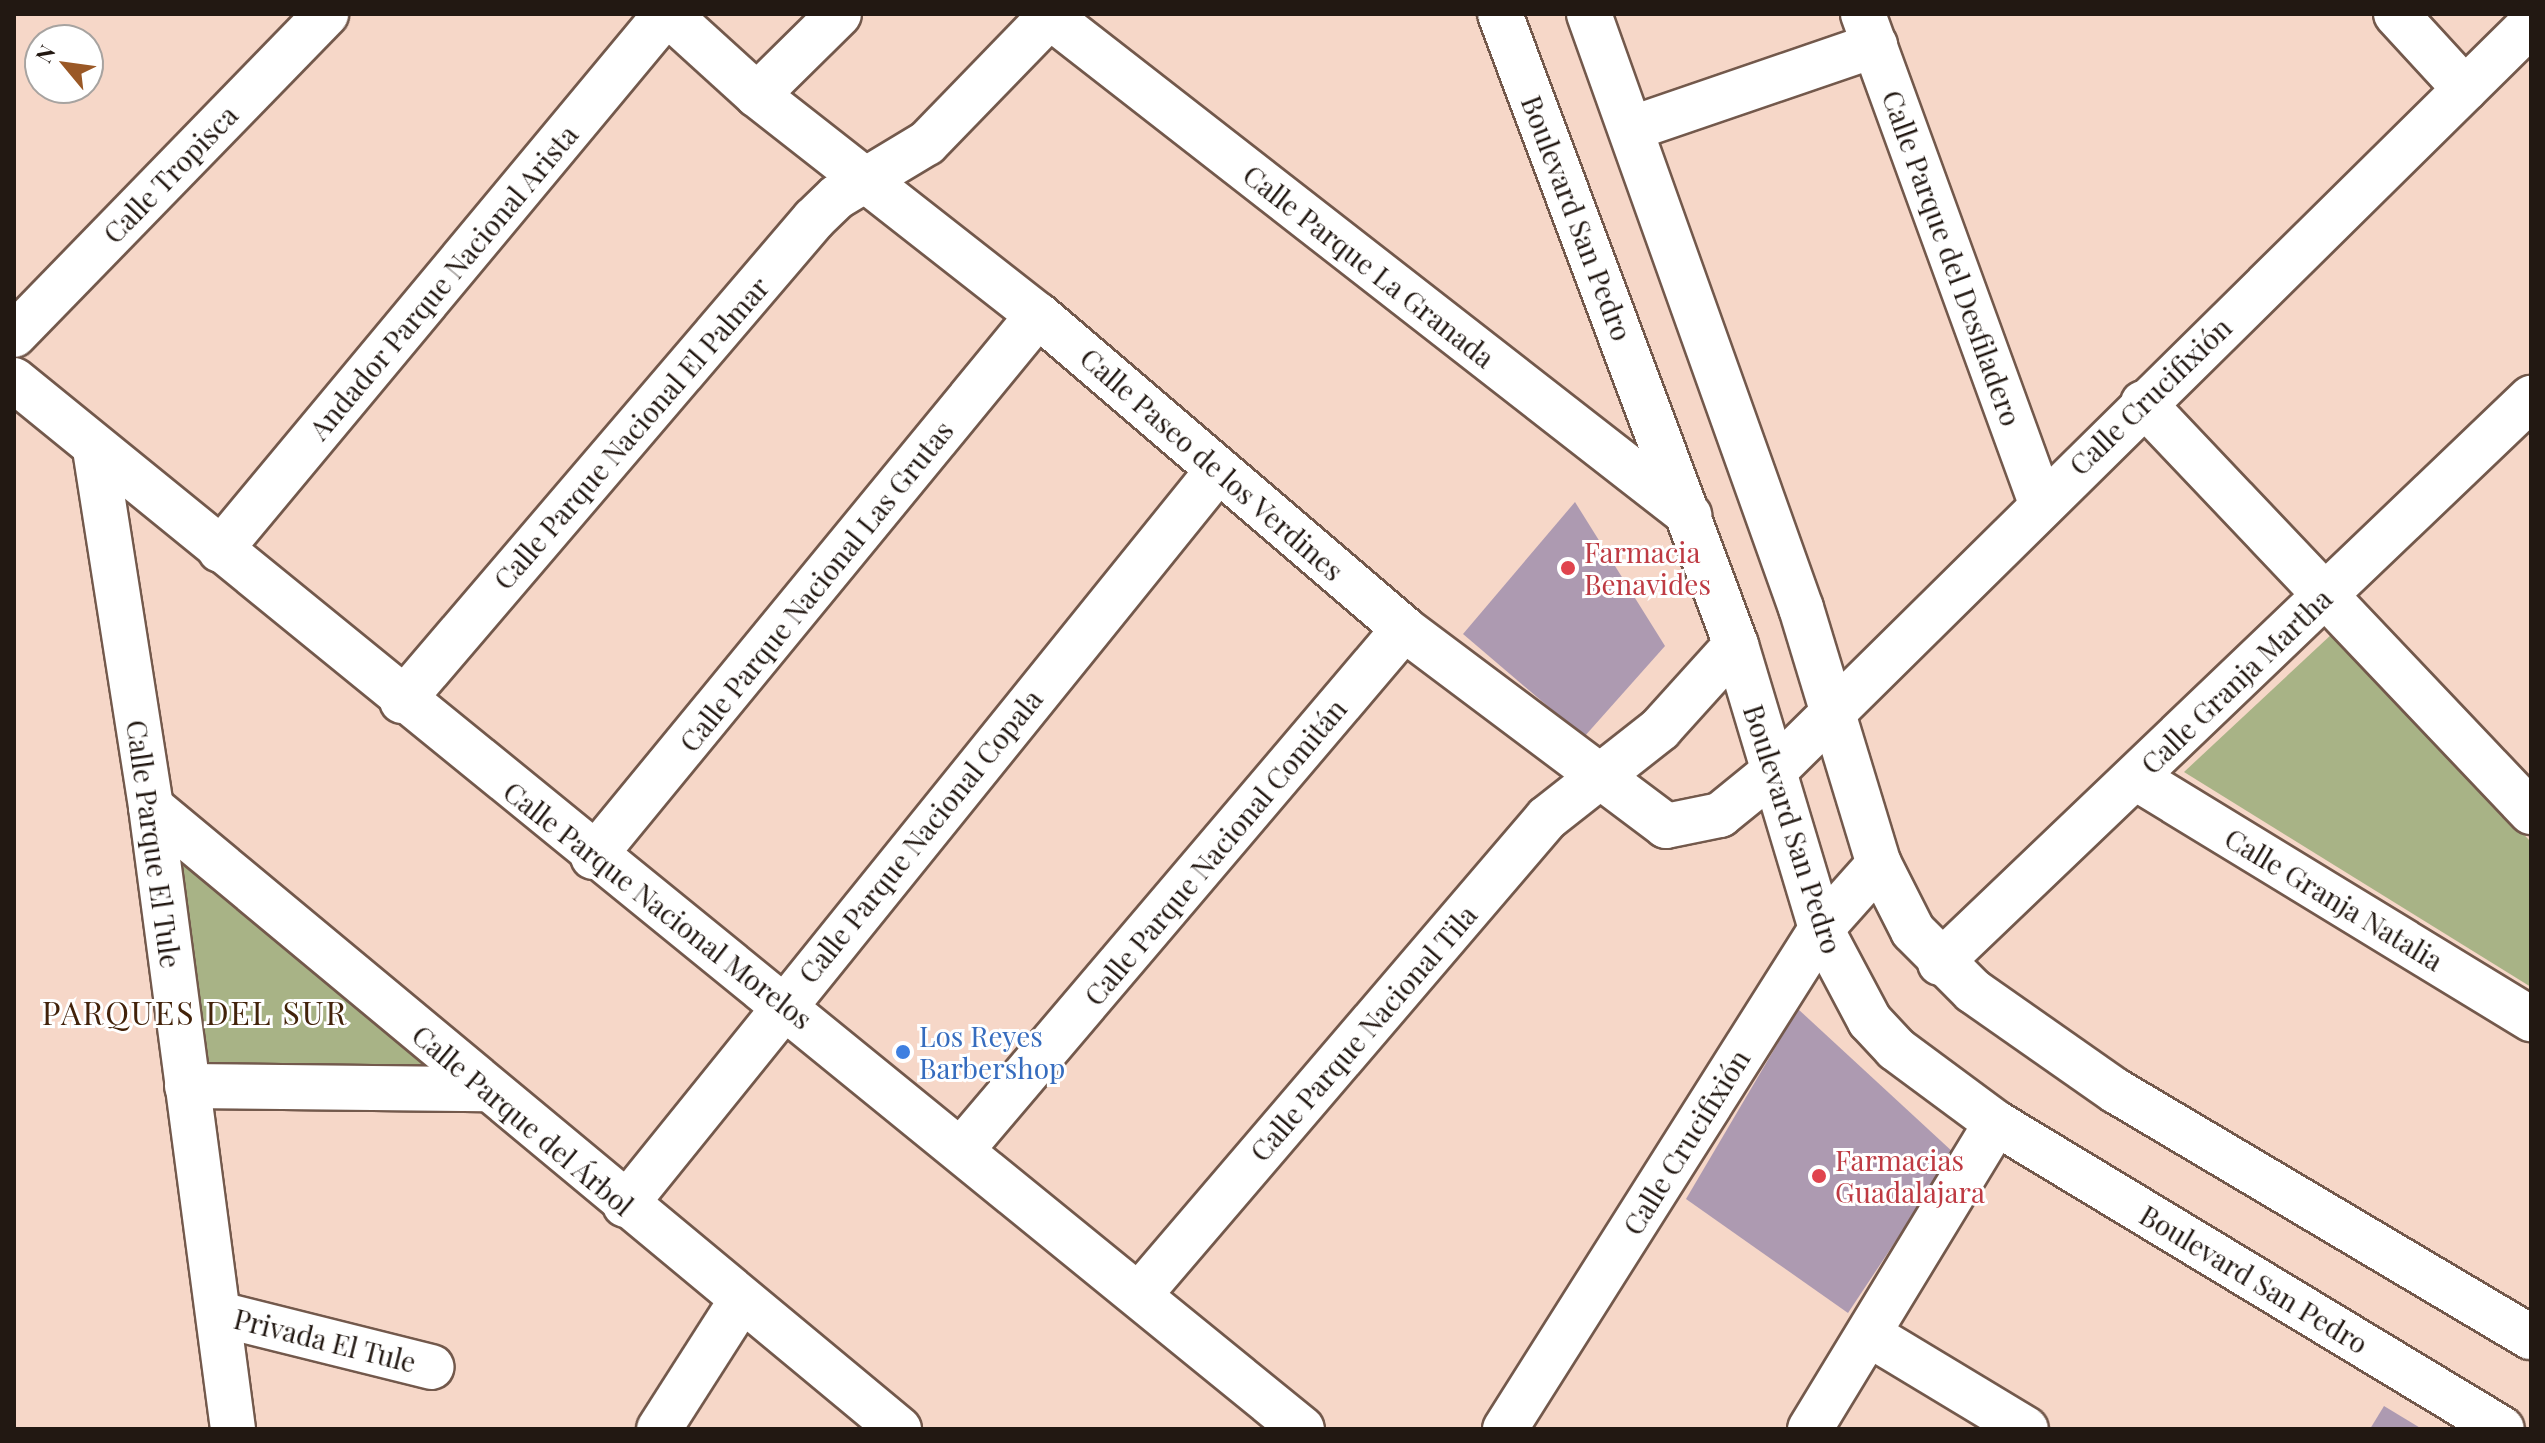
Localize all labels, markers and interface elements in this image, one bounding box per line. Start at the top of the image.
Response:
north arrow [24,24,104,104]
text: N [28,39,62,68]
street label: Calle Parque del Desfiladero [1876,86,2028,430]
street label: Boulevard San Pedro [1515,91,1639,345]
street label: Calle Tropisca [96,98,244,250]
street label: Andador Parque Nacional Arista [301,117,585,447]
street label: Calle Parque La Granada [1237,157,1501,375]
street label: Calle Parque Nacional El Palmar [486,270,776,596]
street label: Calle Crucifixión [2062,310,2238,482]
street label: Calle Paseo de los Verdines [1073,340,1351,588]
street label: Calle Parque Nacional Las Grutas [672,414,960,758]
place label: Farmacia Benavides [1584,535,1711,601]
marker: Farmacia Benavides [1559,559,1577,577]
street label: Calle Granja Martha [2134,581,2338,781]
street label: Calle Parque Nacional Copala [791,682,1049,990]
street label: Calle Parque Nacional Comitán [1077,692,1353,1012]
street label: Boulevard San Pedro [1737,700,1849,958]
street label: Calle Parque El Tule [120,717,188,971]
street label: Calle Parque Nacional Morelos [497,774,819,1036]
street label: Calle Granja Natalia [2219,821,2449,977]
street label: Calle Parque Nacional Tila [1242,898,1484,1168]
district label: PARQUES DEL SUR [42,993,348,1031]
street label: Calle Parque del Árbol [405,1017,641,1223]
place label: Los Reyes Barbershop [919,1019,1065,1085]
marker: Los Reyes Barbershop [894,1043,912,1061]
street label: Calle Crucifixión [1616,1043,1756,1241]
place label: Farmacias Guadalajara [1835,1143,1985,1209]
marker: Farmacias Guadalajara [1810,1167,1828,1185]
street label: Boulevard San Pedro [2134,1198,2374,1360]
street label: Privada El Tule [230,1301,420,1379]

